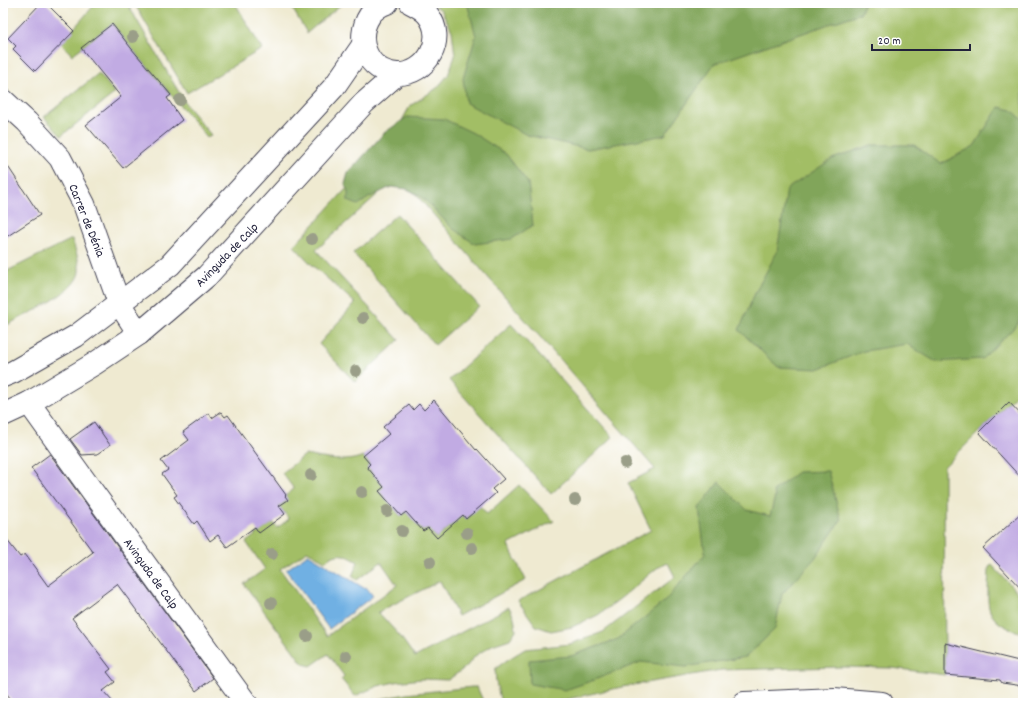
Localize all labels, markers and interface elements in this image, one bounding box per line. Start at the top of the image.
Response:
scale bar [872,26,970,52]
text: 20 m [878,33,901,50]
street label: Carrer de Dénia [62,182,109,261]
street label: Avinguda de Calp [192,219,264,292]
street label: Avinguda de Calp [118,535,182,614]

